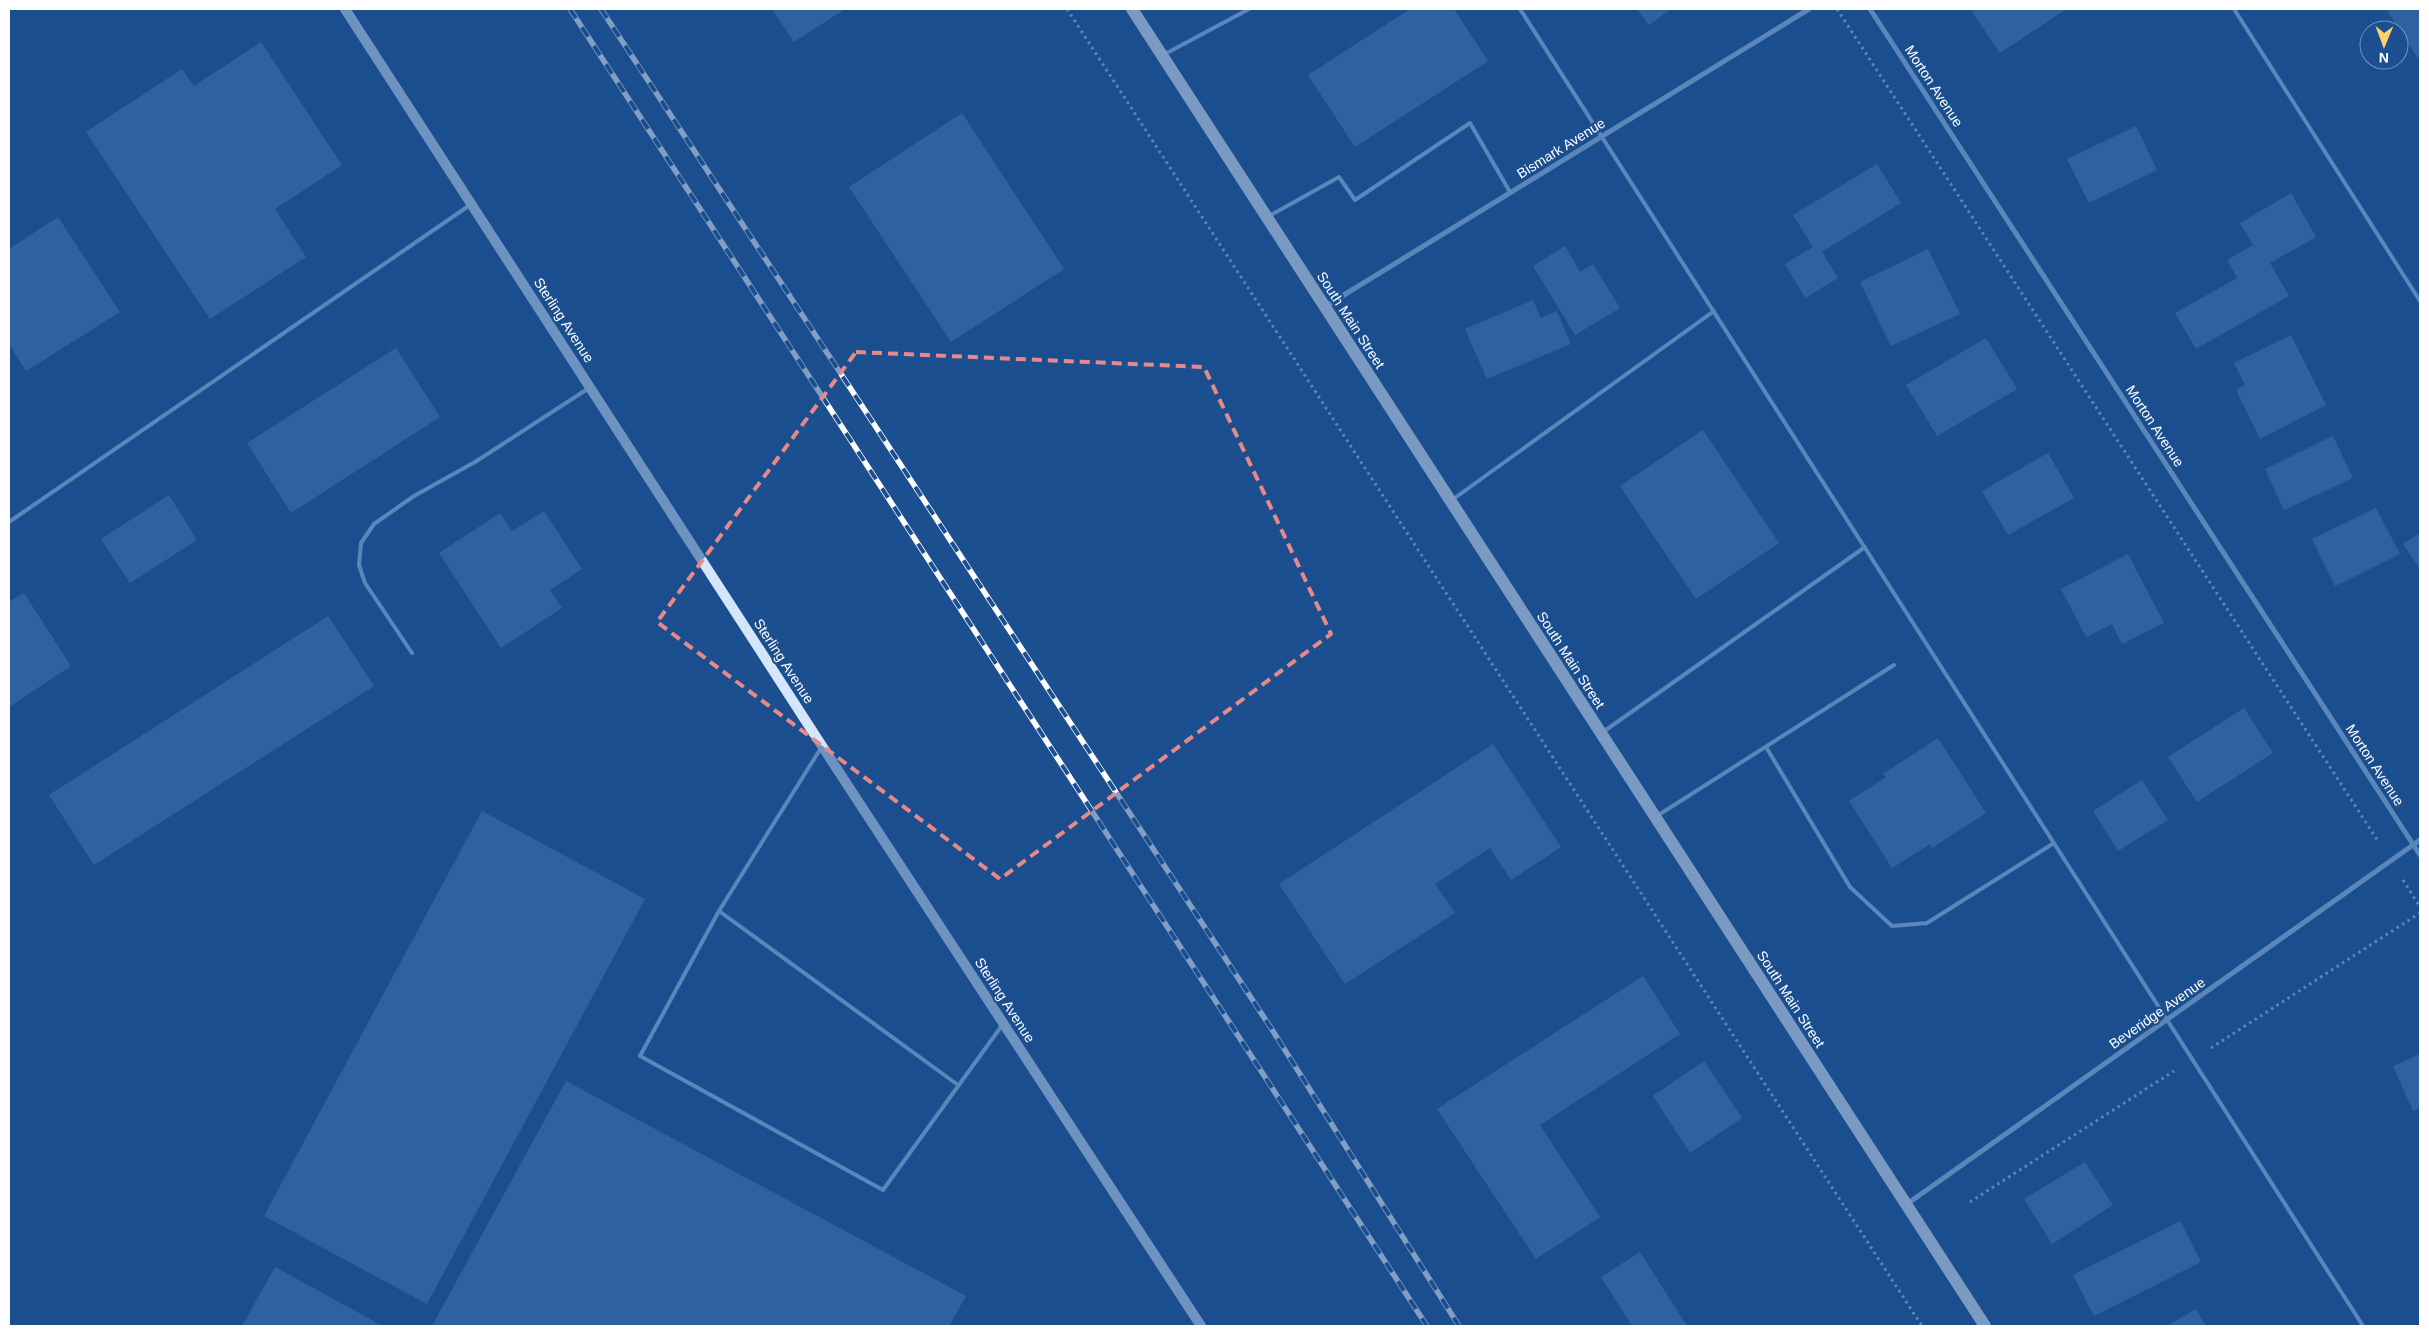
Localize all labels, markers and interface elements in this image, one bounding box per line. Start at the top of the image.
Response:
north arrow [2359,20,2409,70]
street label: Morton Avenue [1902,42,1966,130]
text: N [2379,50,2389,66]
street label: Bismark Avenue [1514,114,1608,182]
street label: South Main Street [1314,269,1388,371]
street label: Sterling Avenue [531,275,597,366]
street label: Morton Avenue [2123,382,2187,470]
street label: South Main Street [1534,609,1608,711]
street label: Sterling Avenue [751,616,817,707]
street label: Morton Avenue [2343,721,2407,809]
street label: South Main Street [1754,948,1828,1050]
street label: Sterling Avenue [972,955,1038,1046]
street label: Beveridge Avenue [2106,974,2208,1052]

